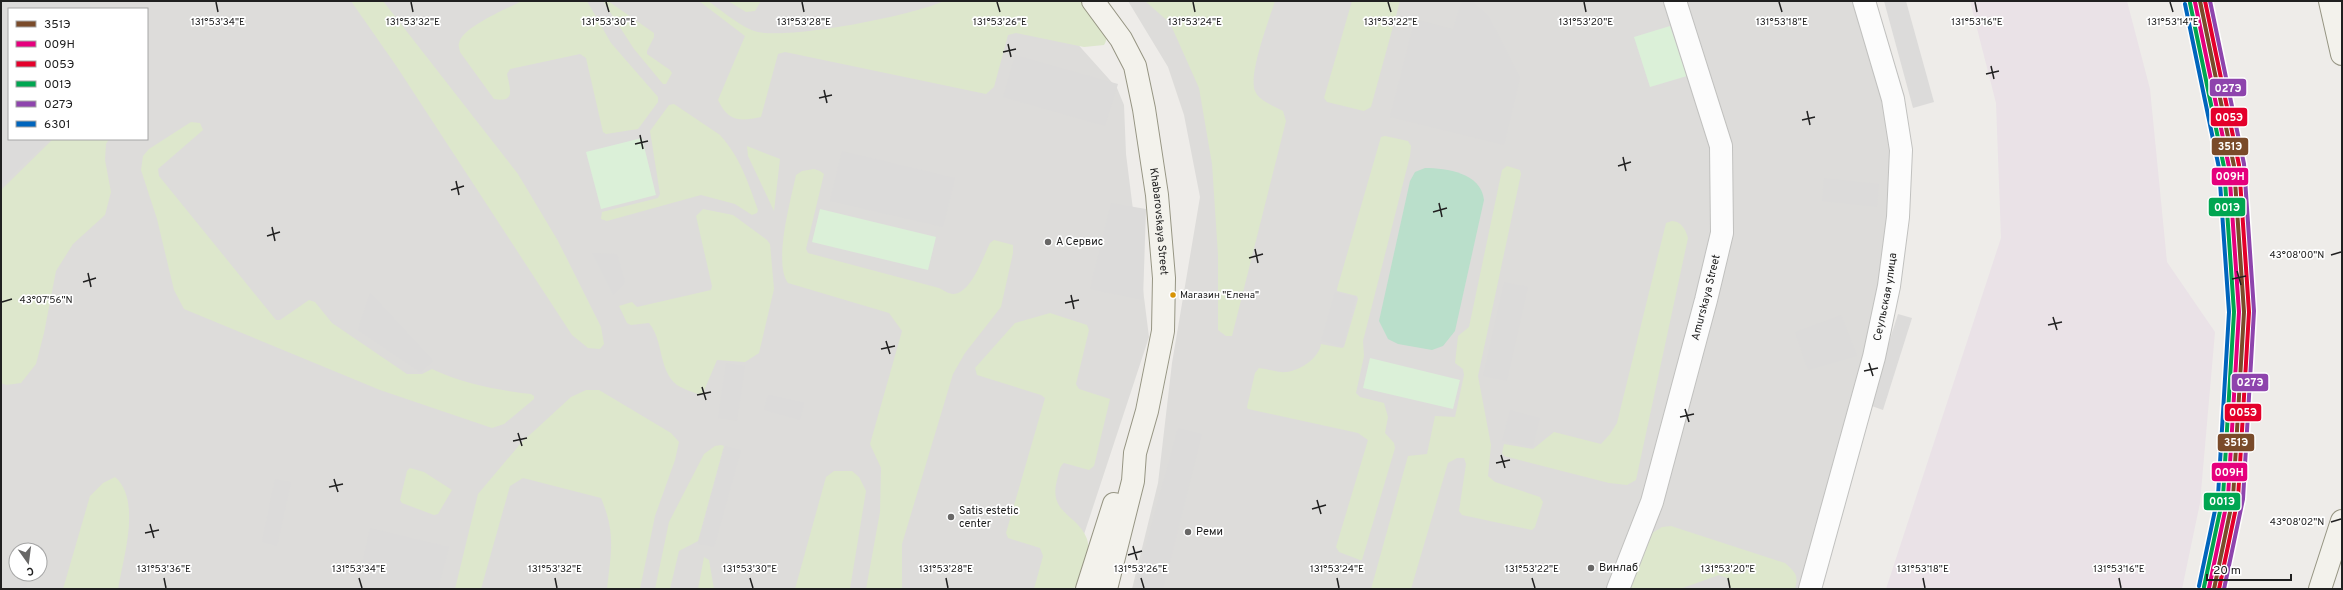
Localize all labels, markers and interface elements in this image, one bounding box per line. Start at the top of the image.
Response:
legend [8,8,148,140]
text: 131°53'34"E [191,16,245,29]
text: 131°53'32"E [386,16,440,29]
text: 131°53'30"E [582,16,636,29]
text: 131°53'28"E [777,16,831,29]
text: 131°53'26"E [973,16,1027,29]
text: 131°53'24"E [1168,16,1222,29]
text: 131°53'22"E [1364,16,1418,29]
text: 131°53'20"E [1559,16,1613,29]
text: 131°53'18"E [1756,16,1808,29]
text: 131°53'16"E [1951,16,2003,29]
text: 131°53'14"E [2147,16,2199,29]
text: 351Э [44,17,71,33]
text: 009Н [44,37,75,53]
text: 005Э [44,57,74,73]
text: 001Э [44,77,71,93]
line badge: 027Э [2209,78,2247,97]
text: 027Э [2215,82,2241,96]
text: 027Э [44,97,73,113]
line badge: 005Э [2210,107,2248,127]
text: 005Э [2215,111,2243,125]
text: 6301 [44,117,70,133]
line badge: 351Э [2211,137,2249,156]
text: 351Э [2218,140,2242,154]
street label: Khabarovskaya Street [1146,167,1171,276]
line badge: 009Н [2211,167,2249,186]
text: 009Н [2215,170,2245,184]
line badge: 001Э [2208,197,2246,217]
text: 001Э [2214,201,2240,215]
place label: А Сервис [1056,235,1103,249]
marker: А Сервис [1043,237,1053,247]
text: 43°08'00"N [2270,249,2324,262]
street label: Сеульская улица [1871,252,1900,342]
street label: Amurskaya Street [1689,253,1724,342]
place label: Магазин "Елена" [1180,289,1259,302]
marker: Магазин "Елена" [1168,290,1178,300]
text: 43°07'56"N [19,294,73,307]
line badge: 027Э [2231,373,2269,392]
text: 027Э [2237,376,2263,390]
line badge: 005Э [2224,403,2262,422]
text: 005Э [2229,406,2257,420]
line badge: 351Э [2217,433,2255,452]
text: 351Э [2224,436,2248,450]
line badge: 009Н [2211,462,2248,482]
text: 009Н [2214,466,2244,480]
line badge: 001Э [2203,492,2241,511]
text: 001Э [2209,495,2235,509]
place label: Satis estetic center [959,504,1019,531]
marker: Satis estetic center [946,512,956,522]
text: 43°08'02"N [2270,516,2324,529]
place label: Реми [1196,525,1223,539]
marker: Реми [1183,527,1193,537]
north arrow [8,542,48,582]
scale bar [2207,556,2291,582]
place label: Винлаб [1599,561,1638,575]
text: С [25,563,35,578]
text: 131°53'36"E [137,563,191,576]
text: 131°53'34"E [332,563,386,576]
text: 131°53'32"E [528,563,582,576]
text: 131°53'30"E [723,563,777,576]
text: 131°53'28"E [919,563,973,576]
text: 131°53'26"E [1114,563,1168,576]
text: 131°53'24"E [1310,563,1364,576]
text: 131°53'22"E [1505,563,1559,576]
marker: Винлаб [1586,563,1596,573]
text: 131°53'20"E [1701,563,1755,576]
text: 131°53'18"E [1897,563,1949,576]
text: 131°53'16"E [2093,563,2145,576]
text: 20 m [2213,563,2241,579]

